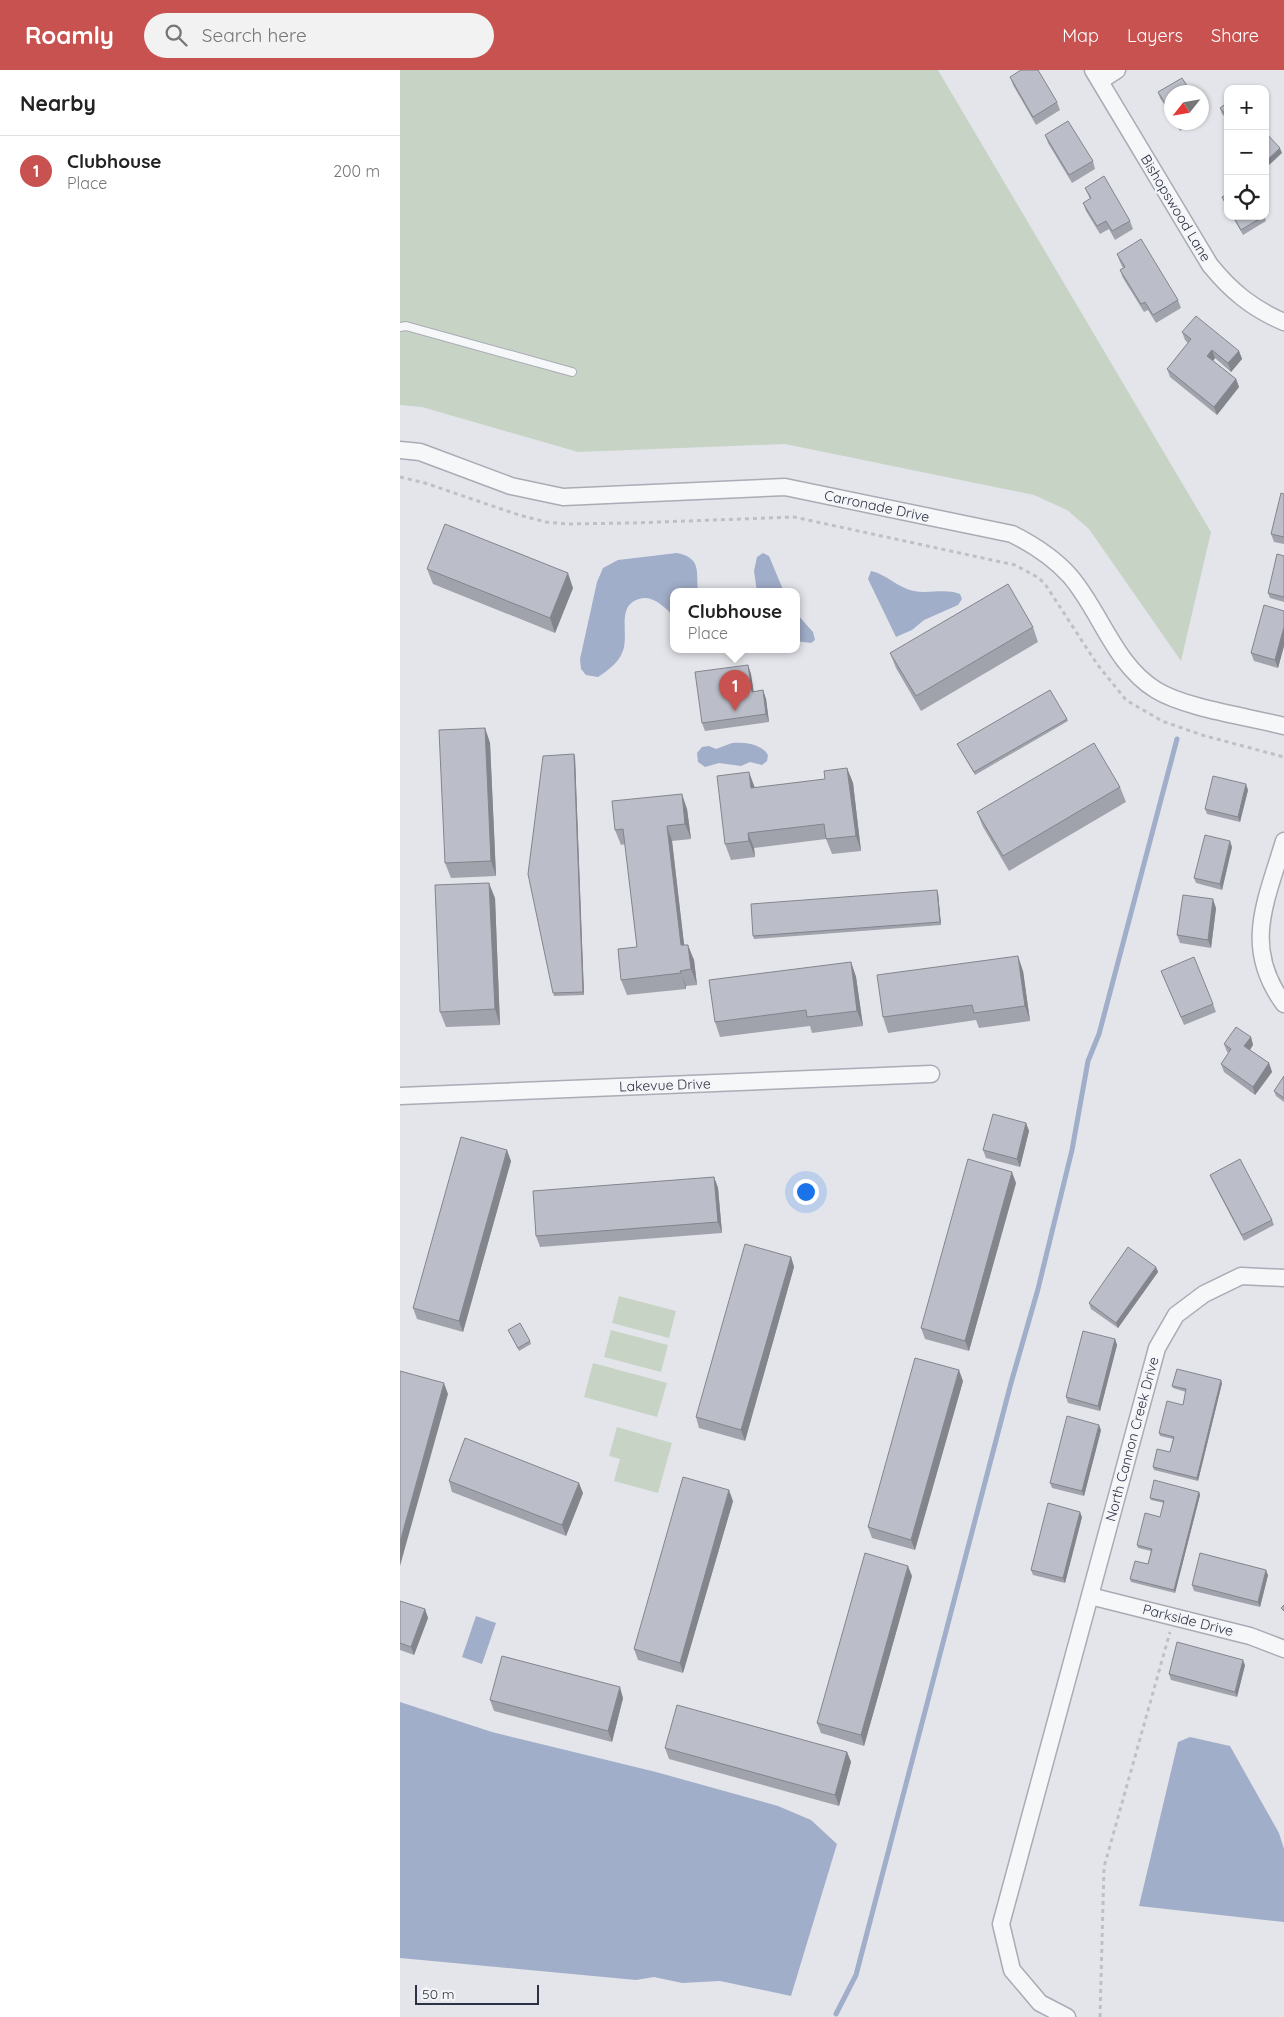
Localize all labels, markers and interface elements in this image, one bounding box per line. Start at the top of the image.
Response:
search box [144,13,494,58]
text: Roamly [25,20,114,50]
icon: search [162,21,190,49]
text: Search here [202,23,307,47]
text: Map [1062,24,1099,47]
text: Layers [1127,24,1183,47]
text: Share [1211,24,1259,47]
north arrow [1164,85,1209,130]
map controls [1224,85,1269,220]
button: + [1224,85,1269,130]
text: Nearby [20,90,96,116]
button: − [1224,130,1269,175]
text: Clubhouse [67,149,162,173]
street label: Bishopswood Lane [1137,151,1215,265]
text: 1 [33,161,39,181]
text: 200 m [333,161,380,181]
text: Place [67,173,107,193]
button: locate [1224,175,1269,220]
street label: Carronade Drive [823,486,931,526]
popup [670,588,800,653]
text: Clubhouse [688,599,782,623]
text: Place [688,623,728,643]
pin: 1 [719,670,751,711]
street label: Lakevue Drive [619,1074,711,1096]
your location [793,1179,819,1205]
street label: North Cannon Creek Drive [1101,1355,1163,1523]
street label: Parkside Drive [1141,1600,1235,1640]
scale bar [415,1982,539,2005]
text: 50 m [422,1985,455,2003]

